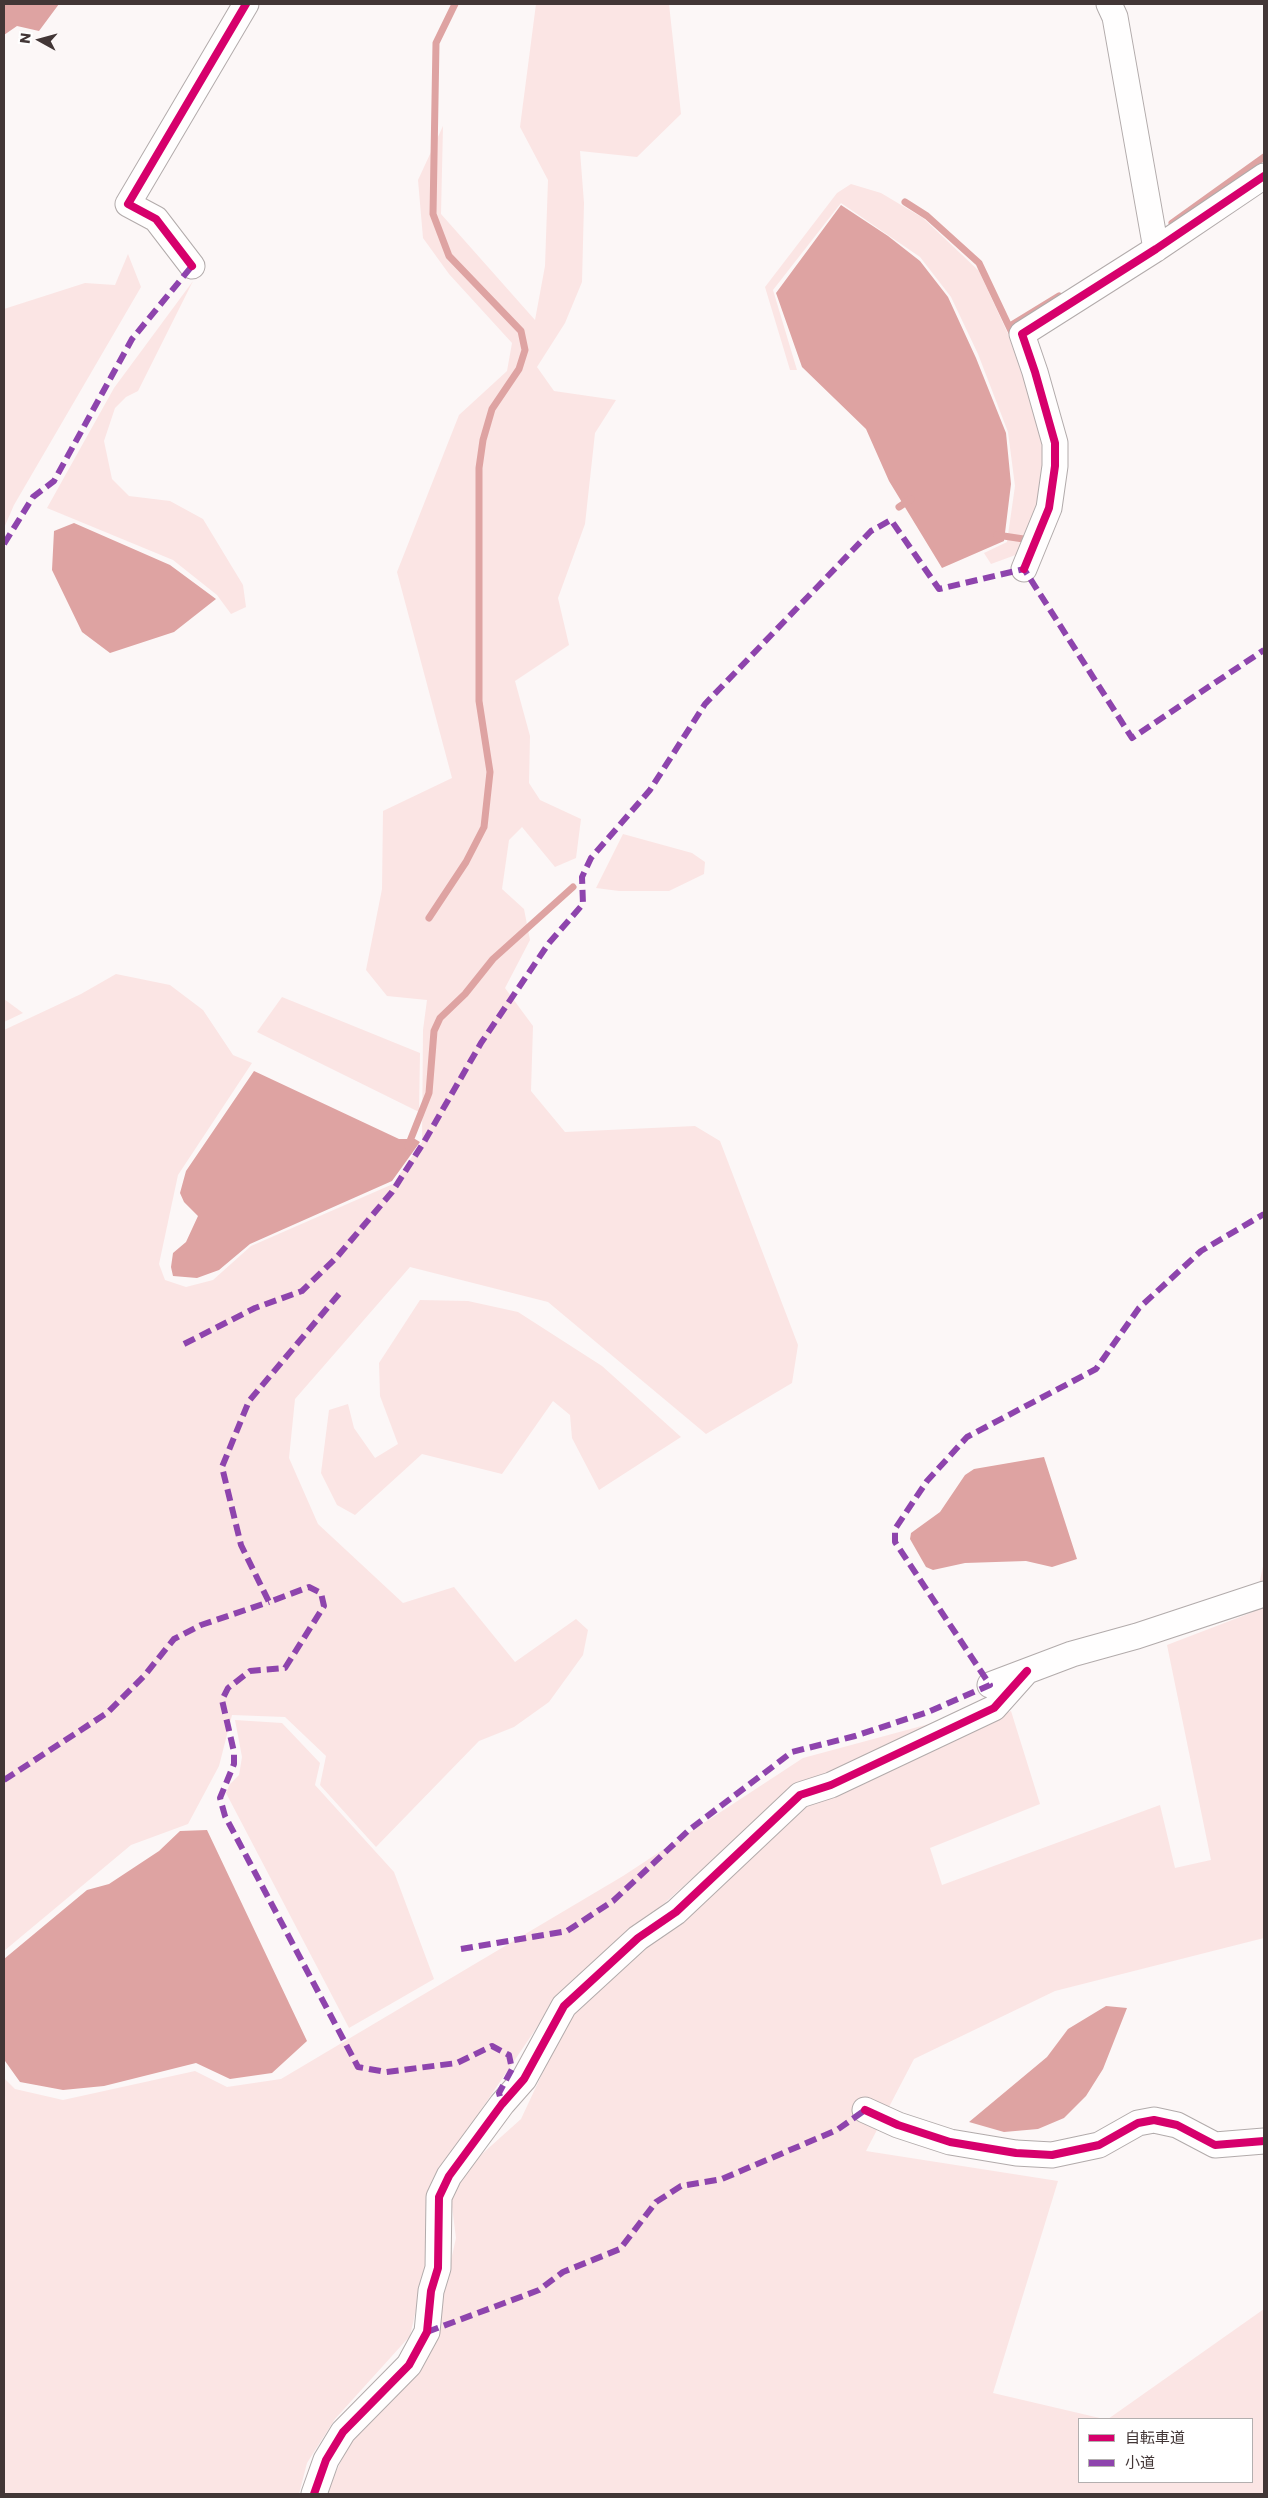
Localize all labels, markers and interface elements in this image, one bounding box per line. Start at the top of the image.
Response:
north arrow [15,15,65,65]
text: N [15,32,36,45]
legend [1078,2418,1253,2483]
text: 自転車道 [1125,2427,1185,2448]
text: 小道 [1125,2452,1155,2473]

